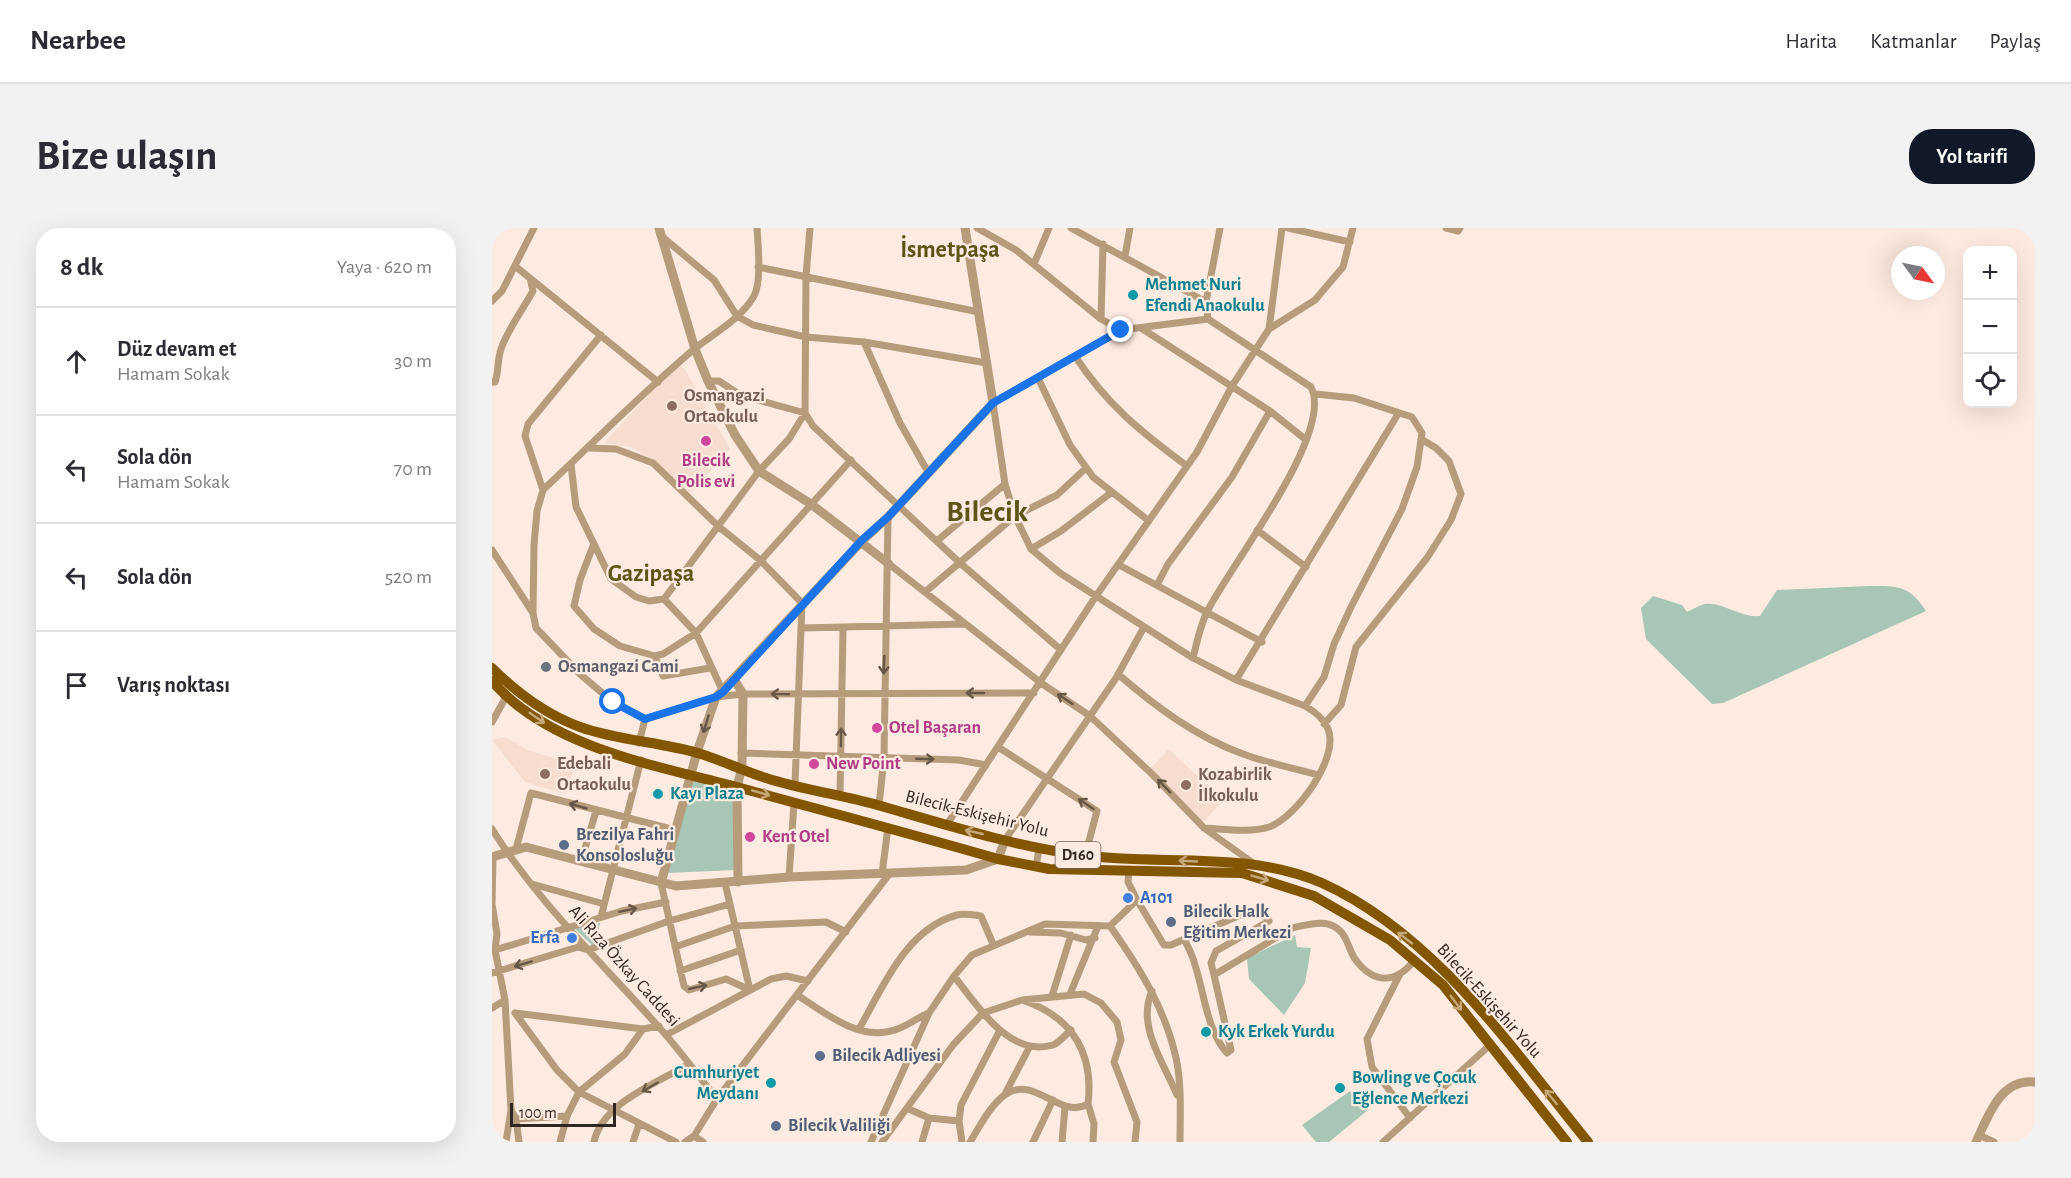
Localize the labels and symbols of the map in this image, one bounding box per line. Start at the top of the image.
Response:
district label: İsmetpaşa [900,235,1000,262]
north arrow [1891,246,1945,300]
place label: Mehmet Nuri Efendi Anaokulu [1145,276,1265,315]
marker: Mehmet Nuri Efendi Anaokulu [1126,288,1140,302]
route end [1107,316,1133,342]
place label: Osmangazi Ortaokulu [684,387,765,426]
marker: Osmangazi Ortaokulu [665,399,679,413]
marker: Bilecik Polis evi [699,434,713,448]
place label: Bilecik Polis evi [677,452,735,491]
district label: Bilecik [946,497,1028,527]
district label: Gazipaşa [608,562,694,586]
one-way arrow [879,654,890,674]
place label: Osmangazi Cami [558,658,679,676]
marker: Osmangazi Cami [539,660,553,674]
one-way arrow [966,687,986,699]
route start [599,688,625,714]
one-way arrow [771,688,791,700]
one-way arrow [1058,693,1074,705]
one-way arrow [528,712,544,724]
one-way arrow [699,714,710,733]
place label: Otel Başaran [889,719,981,737]
marker: Otel Başaran [870,721,884,735]
one-way arrow [835,728,847,748]
one-way arrow [914,753,934,764]
place label: Edebali Ortaokulu [557,755,632,794]
place label: New Point [826,755,901,773]
marker: New Point [807,757,821,771]
place label: Kozabirlik İlkokulu [1198,766,1272,805]
marker: Edebali Ortaokulu [538,767,552,781]
one-way arrow [1156,778,1171,793]
marker: Kozabirlik İlkokulu [1179,778,1193,792]
place label: Kayı Plaza [670,785,744,803]
marker: Kayı Plaza [651,787,665,801]
street label: Bilecik-Eskişehir Yolu [904,787,1050,841]
one-way arrow [751,788,770,799]
one-way arrow [1078,798,1095,810]
one-way arrow [569,800,588,811]
place label: Brezilya Fahri Konsolosluğu [576,826,674,865]
one-way arrow [965,826,984,838]
place label: Kent Otel [762,828,830,846]
marker: Kent Otel [743,830,757,844]
marker: Brezilya Fahri Konsolosluğu [557,838,571,852]
road number: D160 [1056,842,1100,868]
one-way arrow [1178,855,1198,866]
one-way arrow [1250,873,1269,884]
place label: A101 [1140,889,1173,907]
marker: A101 [1121,891,1135,905]
street label: Ali Rıza Özkay Caddesi [565,901,684,1030]
place label: Bilecik Halk Eğitim Merkezi [1183,903,1292,942]
one-way arrow [618,904,638,915]
marker: Bilecik Halk Eğitim Merkezi [1164,915,1178,929]
place label: Erfa [530,929,560,947]
marker: Erfa [565,931,579,945]
one-way arrow [1397,932,1413,945]
street label: Bilecik-Eskişehir Yolu [1433,940,1545,1062]
one-way arrow [514,959,533,970]
one-way arrow [688,981,707,992]
one-way arrow [1450,995,1463,1011]
place label: Kyk Erkek Yurdu [1218,1023,1335,1041]
marker: Kyk Erkek Yurdu [1199,1025,1213,1039]
place label: Bilecik Adliyesi [832,1047,941,1065]
marker: Bilecik Adliyesi [813,1049,827,1063]
place label: Cumhuriyet Meydanı [674,1064,759,1103]
place label: Bowling ve Çocuk Eğlence Merkezi [1352,1069,1476,1108]
marker: Cumhuriyet Meydanı [764,1076,778,1090]
one-way arrow [642,1081,659,1093]
marker: Bowling ve Çocuk Eğlence Merkezi [1333,1081,1347,1095]
one-way arrow [1544,1090,1558,1105]
scale bar [510,1100,616,1128]
place label: Bilecik Valiliği [788,1117,890,1135]
marker: Bilecik Valiliği [769,1119,783,1133]

